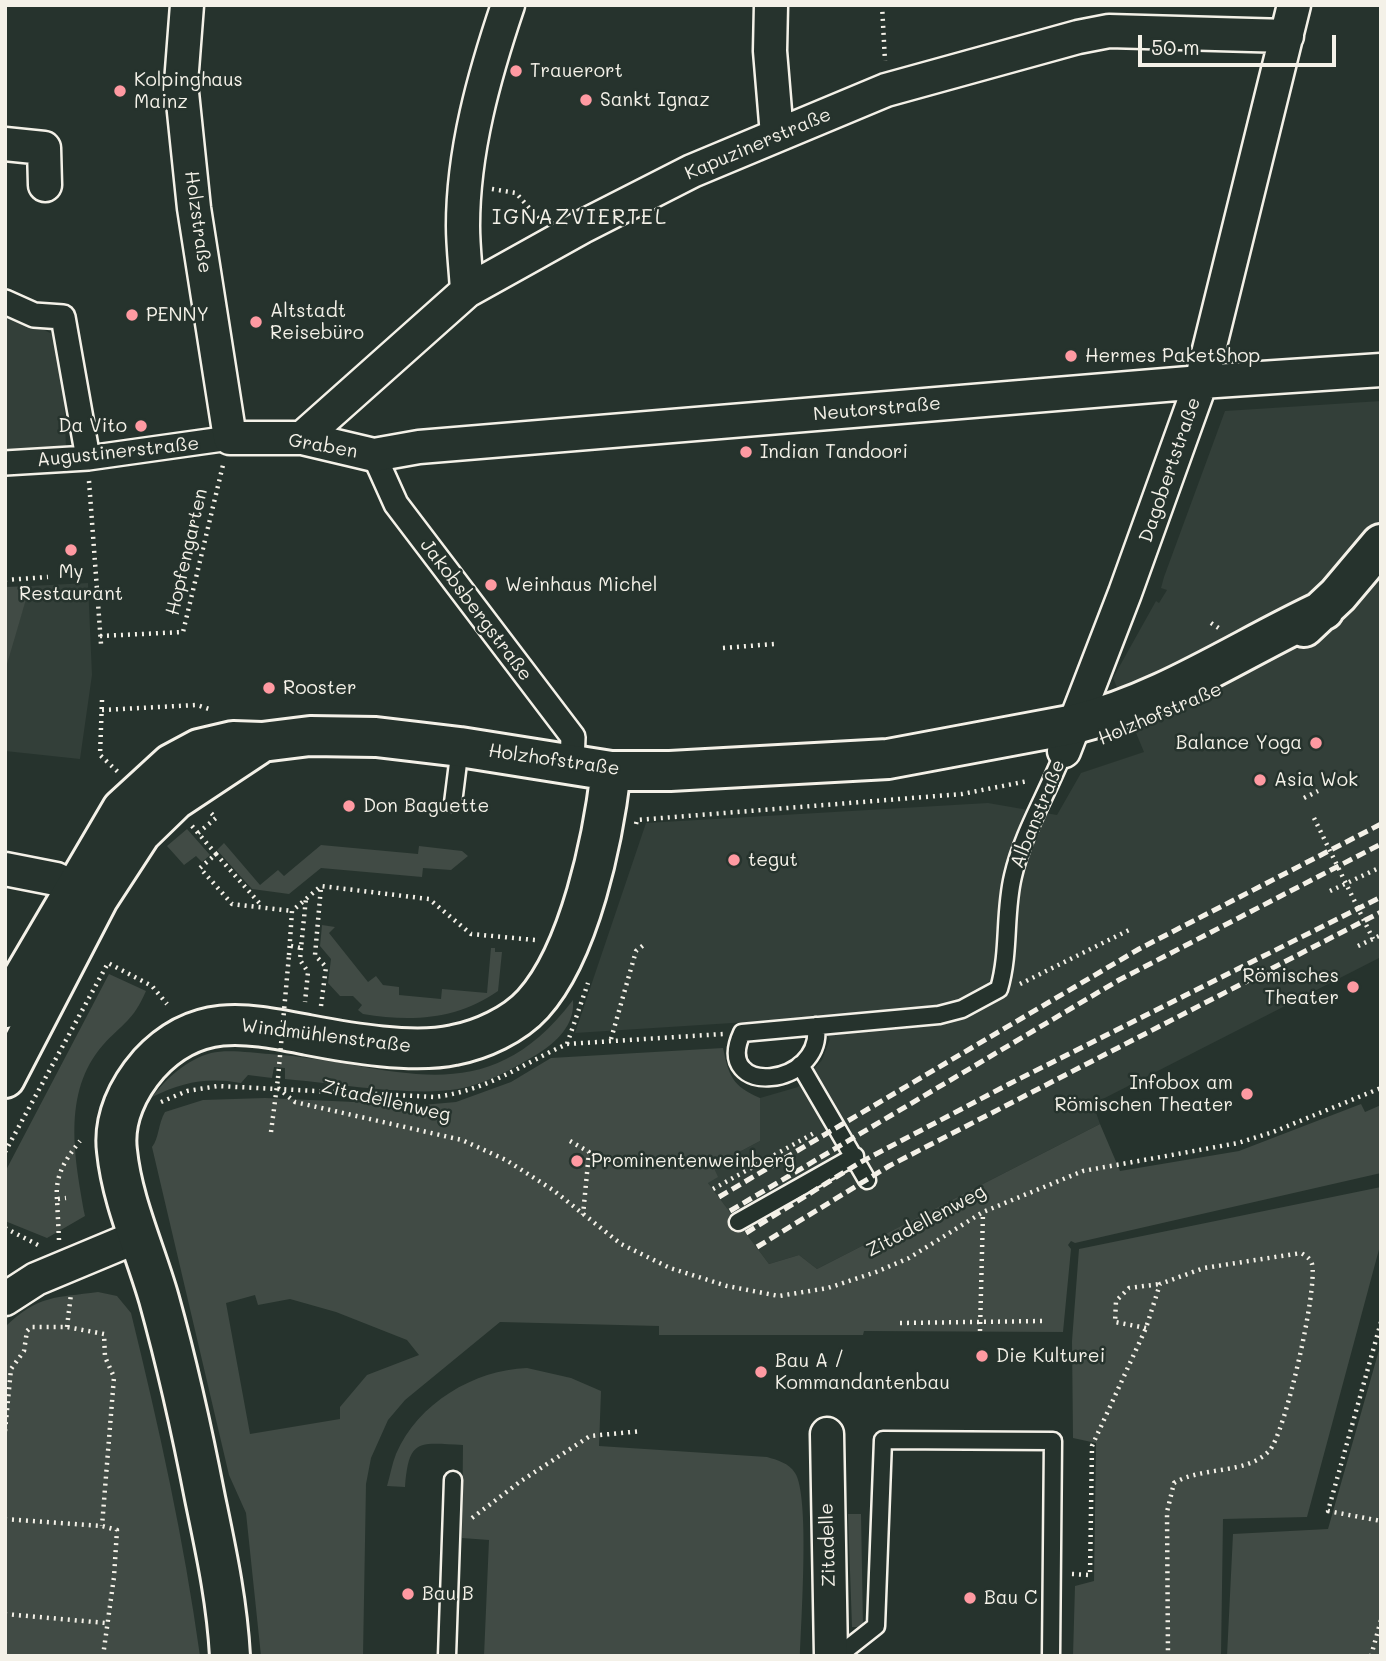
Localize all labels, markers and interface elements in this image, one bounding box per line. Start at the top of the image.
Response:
scale bar [1141,21,1339,65]
text: 50 m [1151,33,1200,60]
place label: Trauerort [530,60,623,82]
marker: Trauerort [508,63,524,79]
place label: Kolpinghaus Mainz [134,69,243,113]
marker: Kolpinghaus Mainz [112,83,128,99]
place label: Sankt Ignaz [600,89,710,111]
marker: Sankt Ignaz [578,92,594,108]
street label: Kapuzinerstraße [682,103,834,185]
street label: Holzstraße [180,169,216,275]
district label: IGNAZVIERTEL [494,205,666,231]
place label: Altstadt Reisebüro [270,300,364,344]
place label: PENNY [146,304,209,326]
marker: PENNY [124,307,140,323]
marker: Altstadt Reisebüro [248,314,264,330]
place label: Hermes PaketShop [1085,345,1260,367]
marker: Hermes PaketShop [1063,348,1079,364]
street label: Neutorstraße [812,392,942,426]
street label: Dagobertstraße [1135,395,1205,545]
place label: Da Vito [58,415,127,437]
marker: Da Vito [133,418,149,434]
street label: Graben [287,429,359,463]
street label: Augustinerstraße [36,432,200,472]
place label: Indian Tandoori [760,441,908,463]
marker: Indian Tandoori [738,444,754,460]
street label: Hopfengarten [161,486,213,618]
street label: Jakobsbergstraße [415,534,537,686]
marker: My Restaurant [63,542,79,558]
place label: My Restaurant [19,561,123,605]
place label: Weinhaus Michel [505,574,657,596]
marker: Weinhaus Michel [483,577,499,593]
place label: Rooster [283,677,357,699]
street label: Holzhofstraße [1095,678,1225,750]
marker: Rooster [261,680,277,696]
place label: Balance Yoga [1176,732,1302,754]
marker: Balance Yoga [1308,735,1324,751]
street label: Holzhofstraße [487,740,621,780]
street label: Albanstraße [1006,756,1070,872]
place label: Asia Wok [1274,769,1358,791]
marker: Asia Wok [1252,772,1268,788]
place label: Don Baguette [363,795,489,817]
marker: Don Baguette [341,798,357,814]
place label: tegut [748,849,798,871]
marker: tegut [726,852,742,868]
place label: Römisches Theater [1242,965,1339,1009]
marker: Römisches Theater [1345,979,1361,995]
street label: Windmühlenstraße [240,1014,412,1058]
place label: Infobox am Römischen Theater [1055,1072,1233,1116]
street label: Zitadellenweg [319,1075,453,1127]
marker: Infobox am Römischen Theater [1239,1086,1255,1102]
place label: Prominentenweinberg [591,1150,795,1172]
marker: Prominentenweinberg [569,1153,585,1169]
street label: Zitadellenweg [862,1180,990,1262]
place label: Die Kulturei [996,1345,1105,1367]
marker: Die Kulturei [974,1348,990,1364]
place label: Bau A / Kommandantenbau [775,1350,950,1394]
marker: Bau A / Kommandantenbau [753,1364,769,1380]
street label: Zitadelle [815,1503,841,1587]
place label: Bau B [422,1583,474,1605]
marker: Bau B [400,1586,416,1602]
place label: Bau C [984,1587,1038,1609]
marker: Bau C [962,1590,978,1606]

